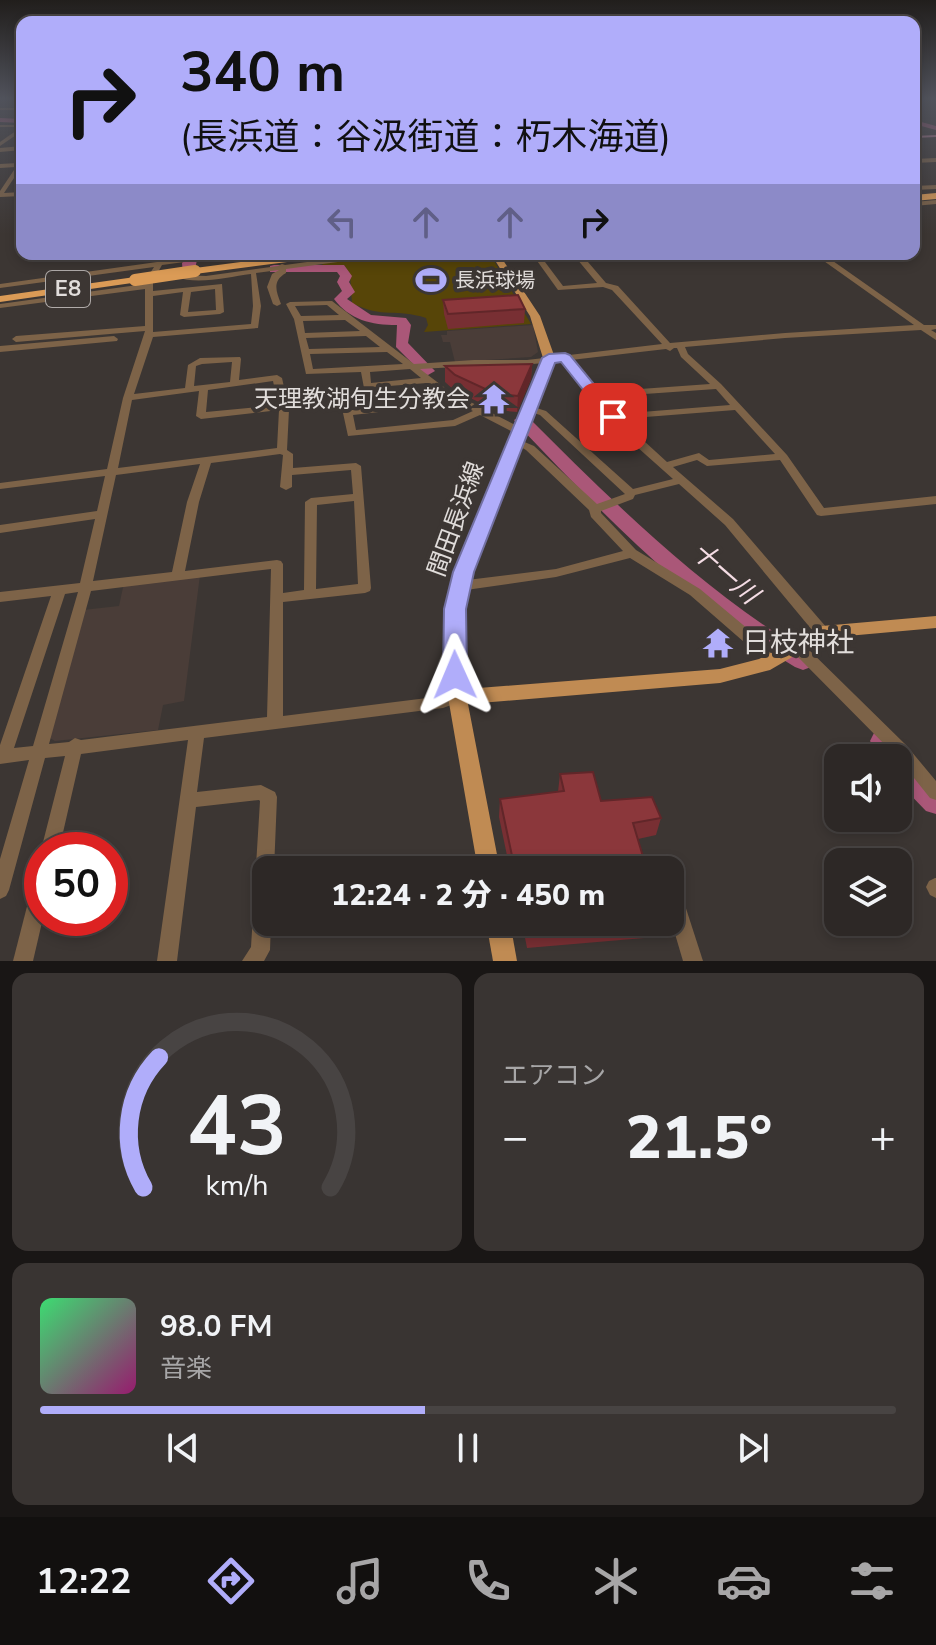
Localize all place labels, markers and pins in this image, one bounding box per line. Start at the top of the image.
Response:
sports icon: 長浜球場 [414,263,448,297]
place label: 長浜球場 [455,267,535,294]
temple icon: 天理教湖旬生分教会 [477,382,511,416]
place label: 天理教湖旬生分教会 [254,383,470,415]
pin [579,383,647,451]
place label: 日枝神社 [742,624,854,662]
temple icon: 日枝神社 [701,626,735,660]

